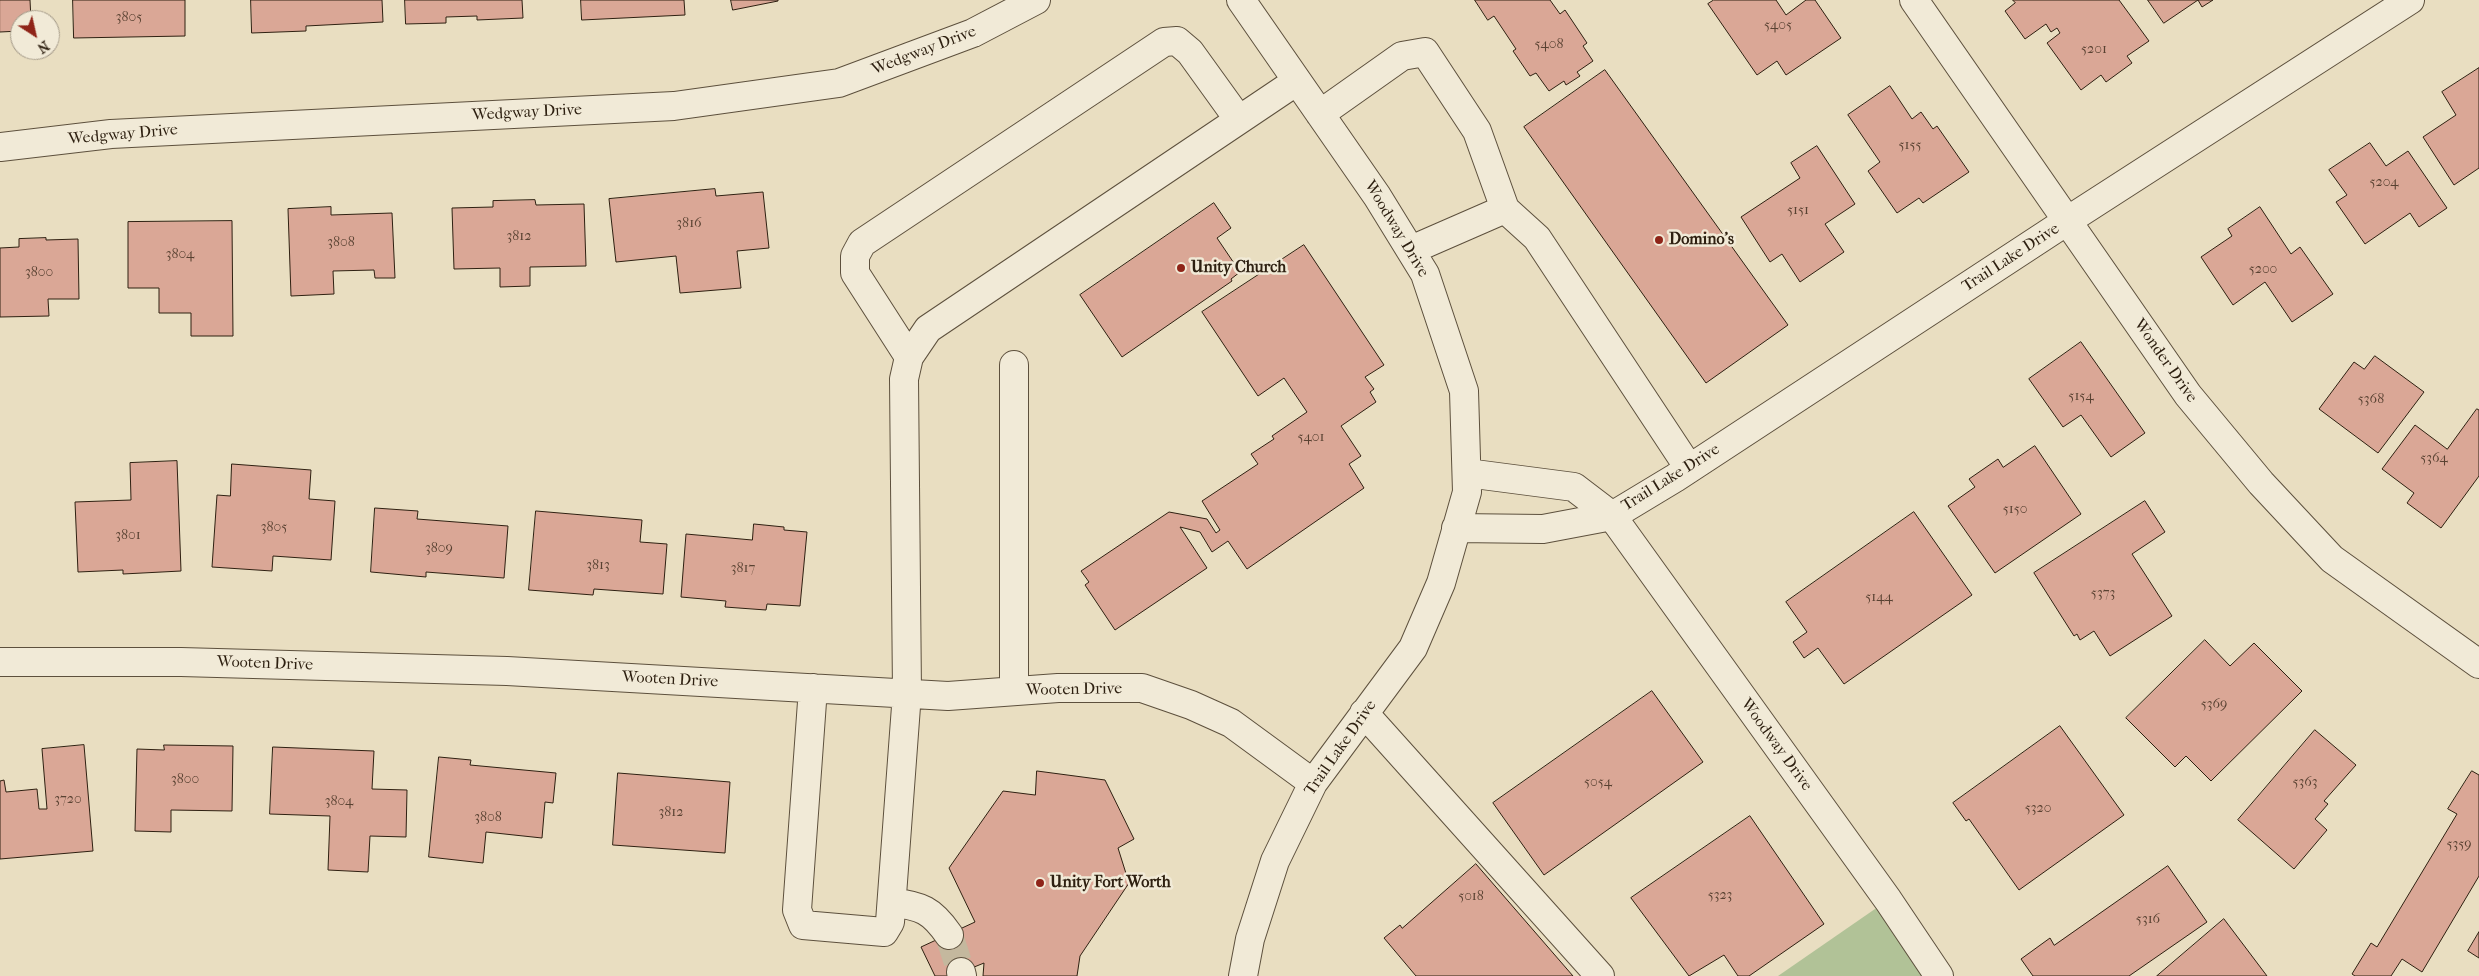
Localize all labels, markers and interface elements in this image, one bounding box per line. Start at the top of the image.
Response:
north arrow [10,10,60,60]
house number: 3805 [116,10,142,26]
house number: 5405 [1764,18,1792,34]
street label: Wedgway Drive [869,22,979,80]
text: N [34,37,53,57]
house number: 5408 [1534,37,1564,53]
house number: 5201 [2081,42,2107,58]
street label: Wedgway Drive [472,101,582,125]
street label: Wedgway Drive [67,121,179,149]
house number: 5155 [1898,138,1922,154]
house number: 5204 [2369,175,2399,191]
street label: Woodway Drive [1360,177,1432,281]
house number: 5151 [1787,203,1809,219]
house number: 3816 [676,216,702,232]
street label: Trail Lake Drive [1959,219,2063,297]
house number: 3812 [507,229,531,245]
place label: Domino's [1669,230,1734,250]
marker: Domino's [1653,234,1665,246]
house number: 3808 [327,235,355,251]
house number: 3804 [166,247,194,263]
place label: Unity Church [1191,258,1286,278]
marker: Unity Church [1175,262,1187,274]
house number: 5200 [2249,262,2277,278]
house number: 3800 [25,265,53,281]
street label: Wonder Drive [2129,315,2201,407]
house number: 5154 [2068,389,2094,405]
house number: 5368 [2358,392,2384,408]
house number: 5401 [1298,430,1324,446]
street label: Trail Lake Drive [1618,440,1724,516]
house number: 5364 [2420,451,2448,467]
house number: 5150 [2003,502,2027,518]
house number: 3805 [261,520,287,536]
house number: 3801 [115,528,141,544]
house number: 3809 [425,541,453,557]
house number: 3813 [586,558,610,574]
house number: 3817 [731,561,755,577]
house number: 5373 [2091,586,2115,602]
house number: 5144 [1865,590,1893,606]
street label: Wooten Drive [217,653,313,675]
street label: Wooten Drive [621,668,719,692]
street label: Wooten Drive [1026,680,1122,700]
street label: Woodway Drive [1736,695,1816,795]
street label: Trail Lake Drive [1301,697,1381,799]
house number: 5369 [2201,697,2227,713]
house number: 3800 [171,772,199,788]
house number: 5054 [1584,775,1612,791]
house number: 5363 [2292,775,2318,791]
house number: 3720 [54,792,82,808]
house number: 3804 [325,794,353,810]
house number: 5320 [2025,801,2051,817]
house number: 3812 [659,805,683,821]
house number: 3808 [474,810,502,826]
house number: 5359 [2446,837,2472,853]
place label: Unity Fort Worth [1050,873,1171,893]
marker: Unity Fort Worth [1034,877,1046,889]
house number: 5323 [1708,888,1732,904]
house number: 5018 [1458,889,1484,905]
house number: 5316 [2136,912,2160,928]

